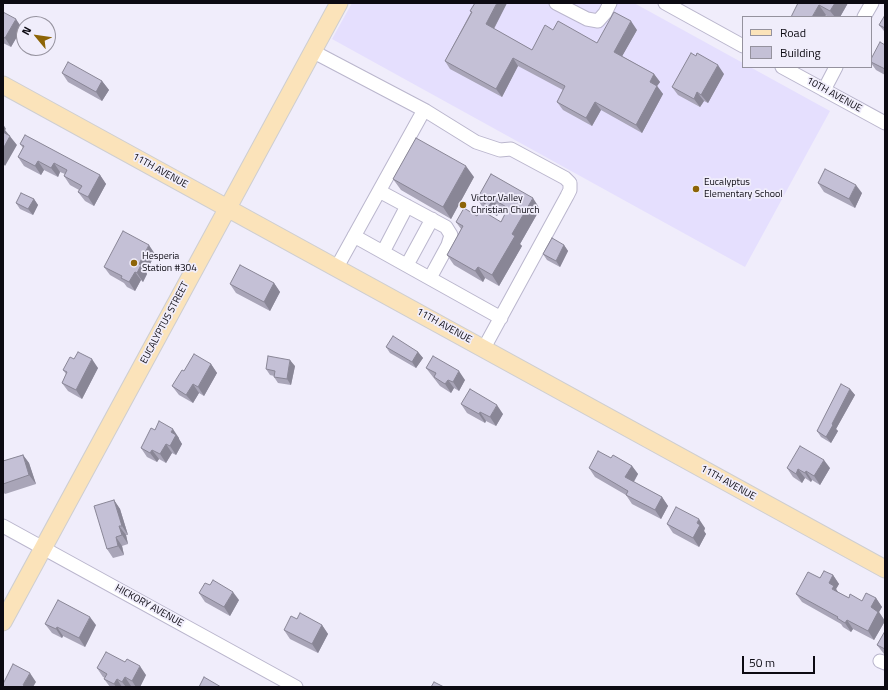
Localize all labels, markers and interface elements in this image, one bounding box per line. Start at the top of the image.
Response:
north arrow [16,16,56,56]
legend [742,16,872,68]
text: N [18,23,35,38]
text: Road [780,23,806,42]
text: Building [780,43,821,62]
street label: 10TH AVENUE [804,75,864,115]
street label: 11TH AVENUE [130,151,190,191]
place label: Eucalyptus Elementary School [704,177,783,200]
marker: Eucalyptus Elementary School [691,184,701,194]
place label: Victor Valley Christian Church [471,193,540,216]
marker: Victor Valley Christian Church [458,200,468,210]
place label: Hesperia Station #304 [142,251,197,274]
marker: Hesperia Station #304 [129,258,139,268]
street label: EUCALYPTUS STREET [138,280,192,366]
street label: 11TH AVENUE [414,306,474,346]
street label: 11TH AVENUE [698,463,758,503]
street label: HICKORY AVENUE [113,582,185,630]
scale bar [744,648,817,674]
text: 50 m [749,653,775,672]

